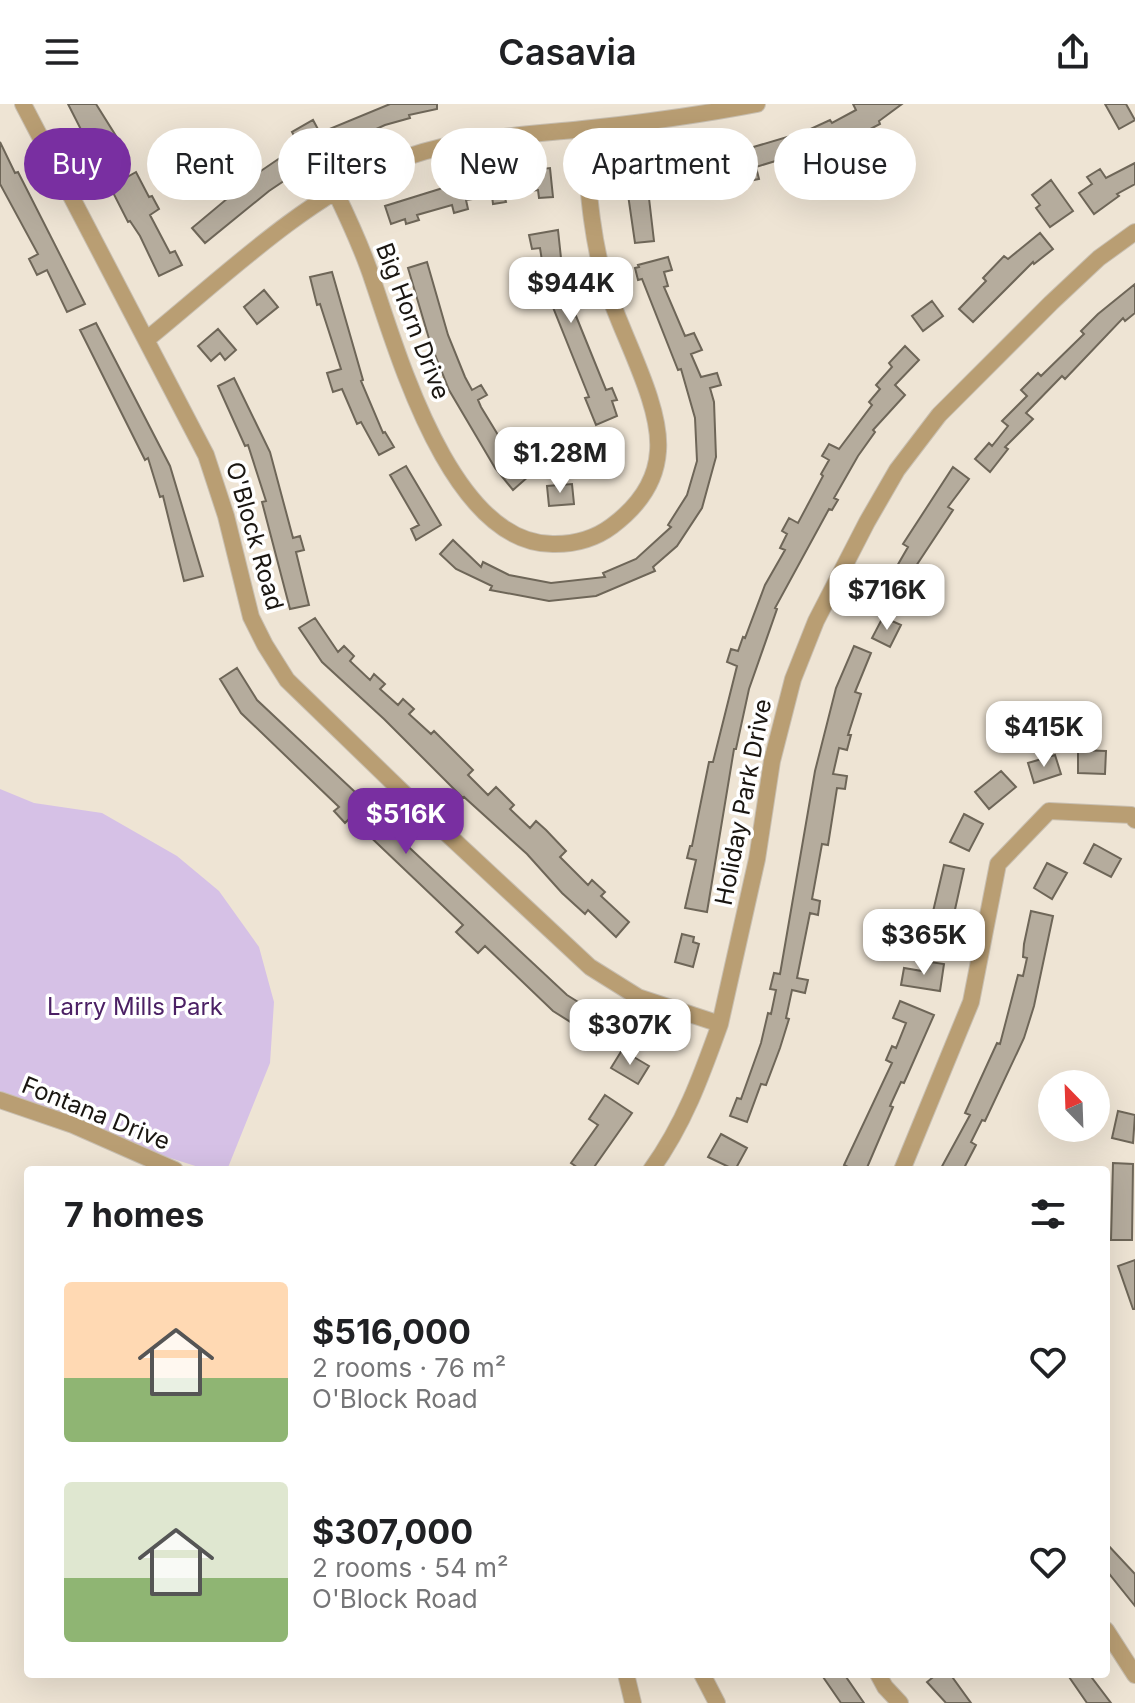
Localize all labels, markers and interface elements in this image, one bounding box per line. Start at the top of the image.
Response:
icon: menu [40,30,84,74]
text: Casavia [498,30,637,74]
icon: share [1051,30,1095,74]
chip: Buy [24,128,131,200]
chip: Rent [147,128,262,200]
chip: Filters [278,128,415,200]
chip: New [431,128,547,200]
chip: Apartment [563,128,758,200]
chip: House [774,128,916,200]
street label: Big Horn Drive [370,239,456,403]
pin: $944K [515,257,627,325]
text: $944K [527,267,615,298]
pin: $1.28M [495,427,625,495]
text: $1.28M [513,437,607,468]
street label: O'Block Road [220,458,290,614]
pin: $716K [831,564,943,632]
text: $716K [848,574,926,605]
street label: Holiday Park Drive [709,696,777,908]
pin: $415K [988,701,1100,769]
text: $415K [1004,711,1084,742]
pin: $516K [350,788,462,856]
text: $516K [366,798,446,829]
pin: $365K [868,909,980,977]
text: $365K [881,919,967,950]
park label: Larry Mills Park [47,992,223,1021]
pin: $307K [574,999,686,1067]
text: $307K [588,1009,672,1040]
street label: Fontana Drive [18,1070,174,1156]
north arrow [1038,1070,1110,1142]
map controls [1038,1070,1110,1142]
icon: filters [1026,1192,1070,1236]
text: 7 homes [64,1194,204,1235]
text: $516,000 [312,1311,471,1352]
icon: home [128,1314,224,1410]
icon: heart [1026,1340,1070,1384]
text: 2 rooms · 76 m² [312,1352,506,1383]
text: O'Block Road [312,1383,478,1414]
text: $307,000 [312,1511,473,1552]
icon: home [128,1514,224,1610]
icon: heart [1026,1540,1070,1584]
text: 2 rooms · 54 m² [312,1552,509,1583]
text: O'Block Road [312,1583,478,1614]

